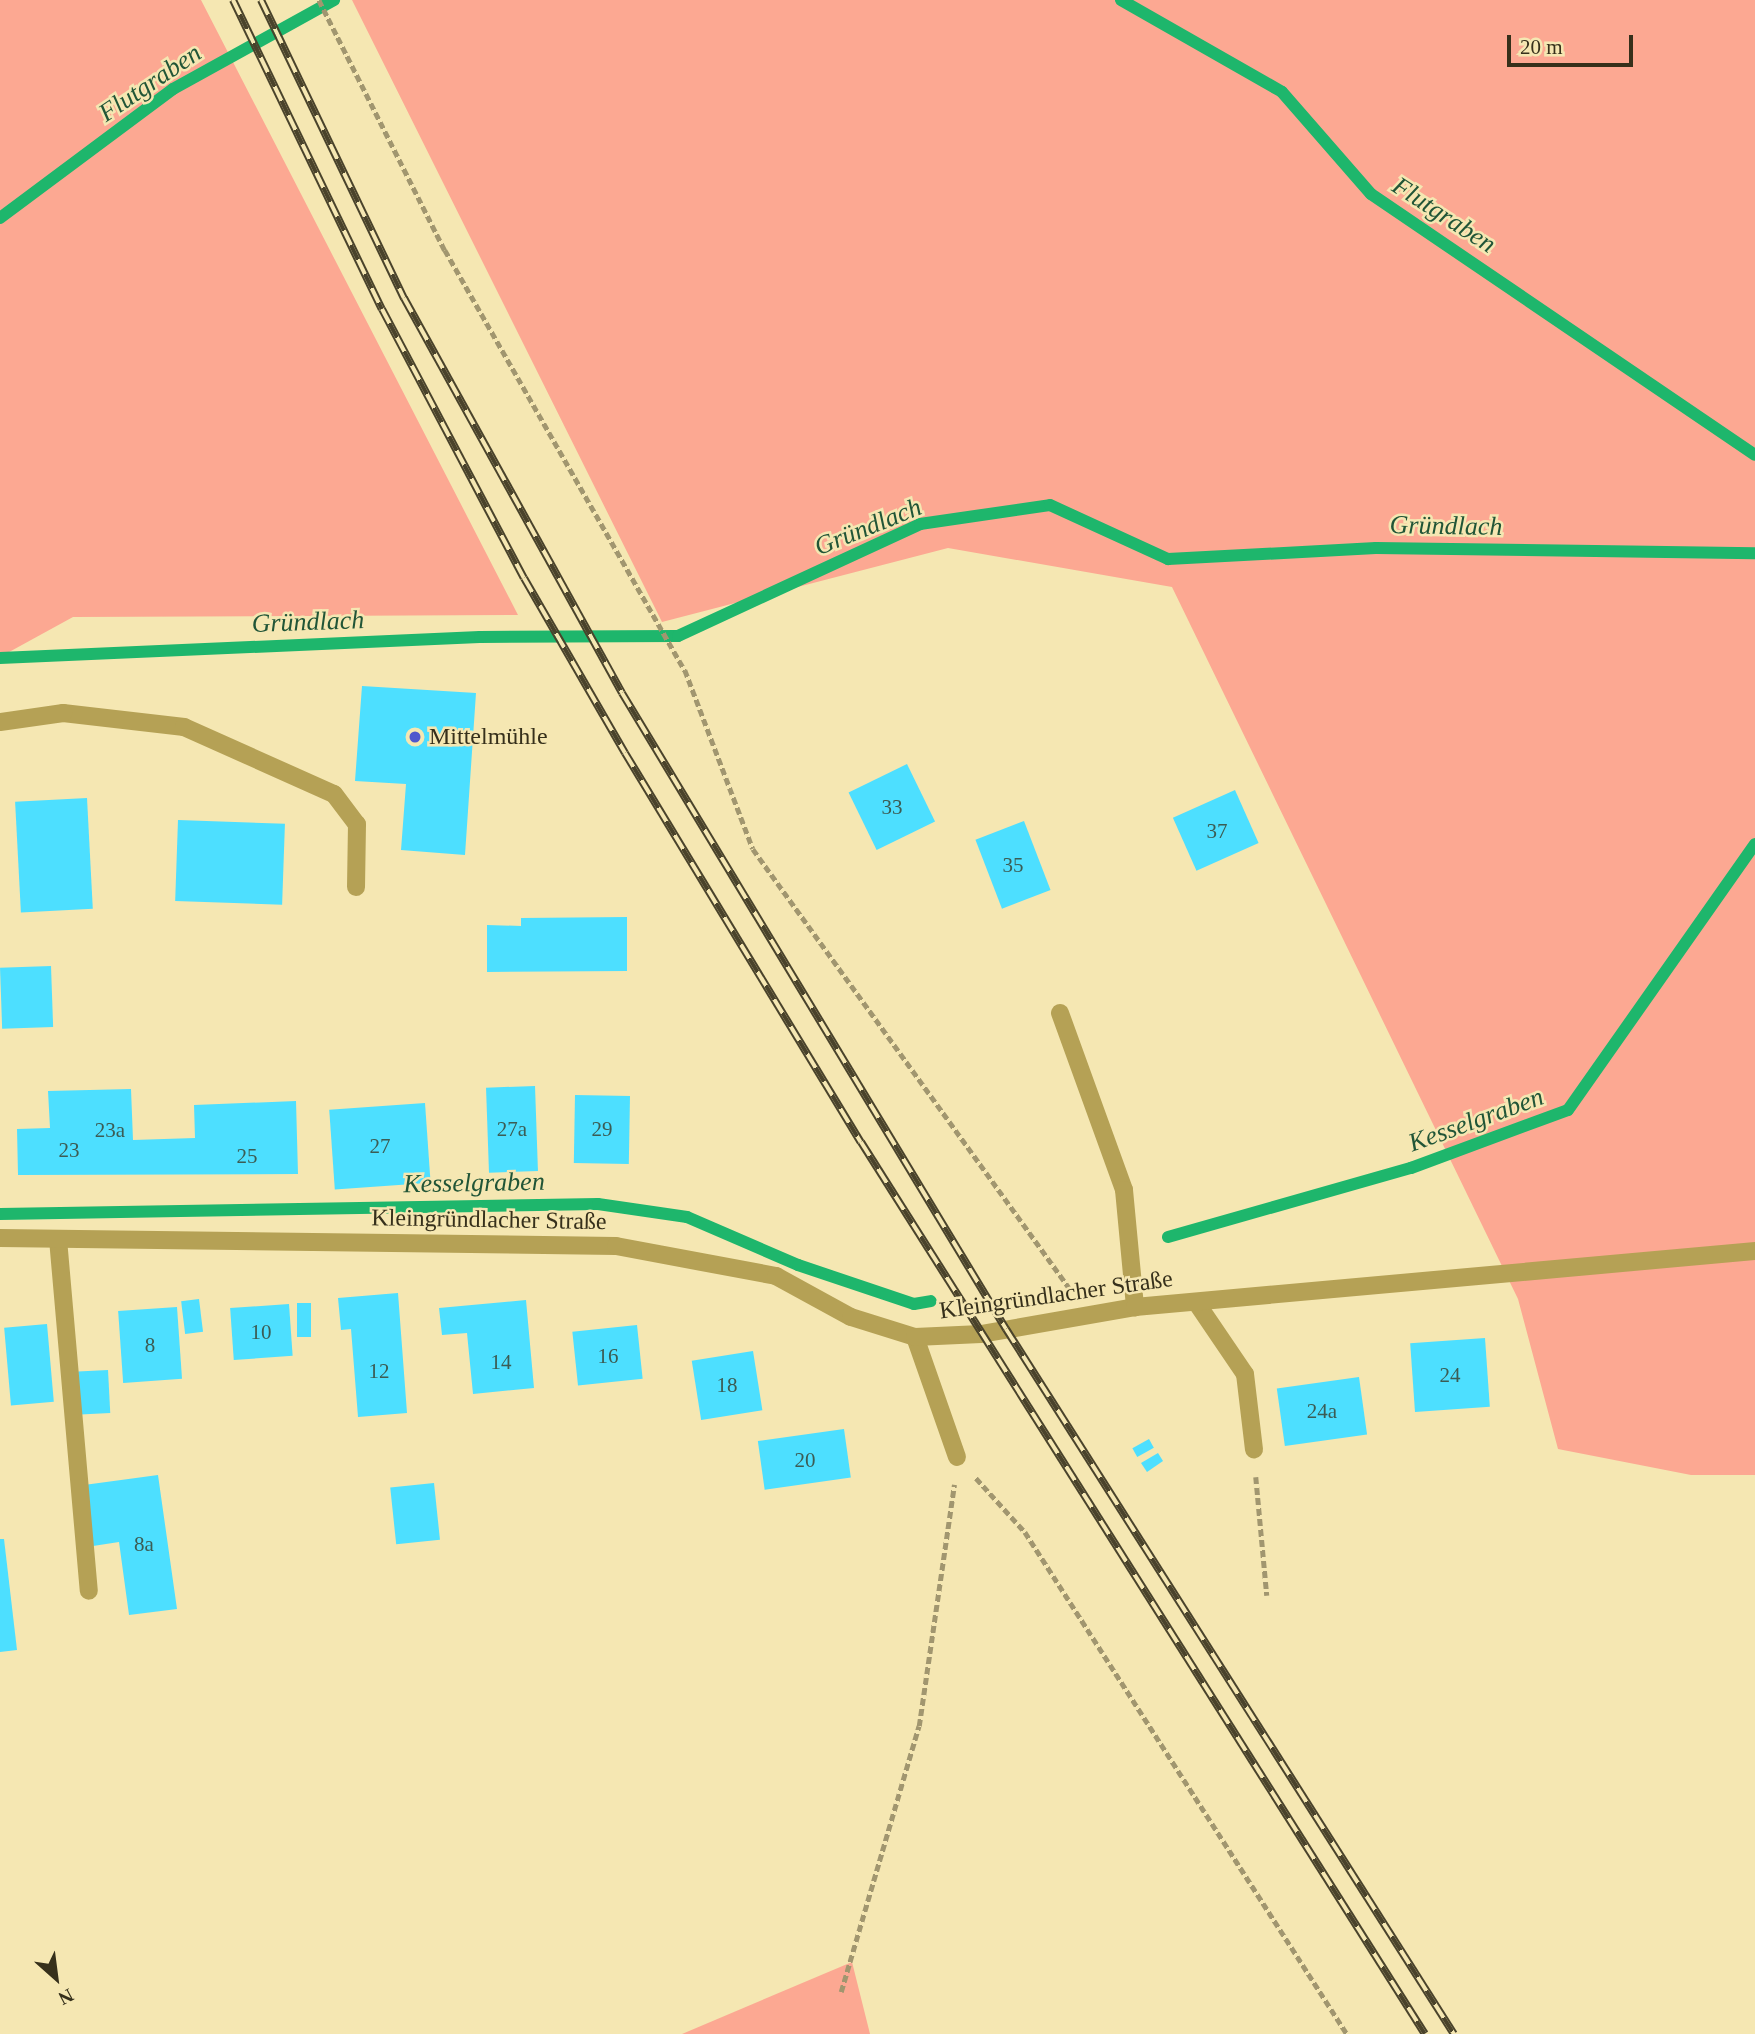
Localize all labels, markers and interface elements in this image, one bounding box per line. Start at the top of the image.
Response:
scale bar [1510,21,1636,65]
text: 20 m [1520,35,1563,59]
water label: Flutgraben [93,37,207,129]
water label: Flutgraben [1386,170,1502,260]
water label: Gründlach [810,491,926,563]
water label: Gründlach [1389,509,1503,543]
water label: Gründlach [251,604,365,640]
place label: Mittelmühle [429,723,548,751]
marker: Mittelmühle [407,729,423,745]
house number: 33 [882,794,903,820]
house number: 37 [1206,818,1228,844]
house number: 35 [1002,852,1024,878]
water label: Kesselgraben [1404,1081,1548,1159]
house number: 27a [497,1116,527,1142]
house number: 29 [592,1116,612,1142]
house number: 23a [95,1117,125,1143]
house number: 27 [370,1133,390,1159]
house number: 23 [58,1137,80,1163]
house number: 25 [236,1143,258,1169]
water label: Kesselgraben [403,1166,545,1200]
street label: Kleingründlacher Straße [371,1204,607,1236]
street label: Kleingründlacher Straße [938,1264,1174,1326]
house number: 10 [250,1319,272,1345]
house number: 8 [145,1332,155,1358]
house number: 16 [598,1343,618,1369]
house number: 14 [490,1349,512,1375]
house number: 12 [368,1358,390,1384]
house number: 24 [1440,1362,1460,1388]
house number: 18 [716,1372,738,1398]
house number: 24a [1307,1398,1337,1424]
house number: 20 [794,1447,816,1473]
house number: 8a [134,1531,154,1557]
north arrow [21,1943,91,2013]
text: N [55,1984,77,2009]

